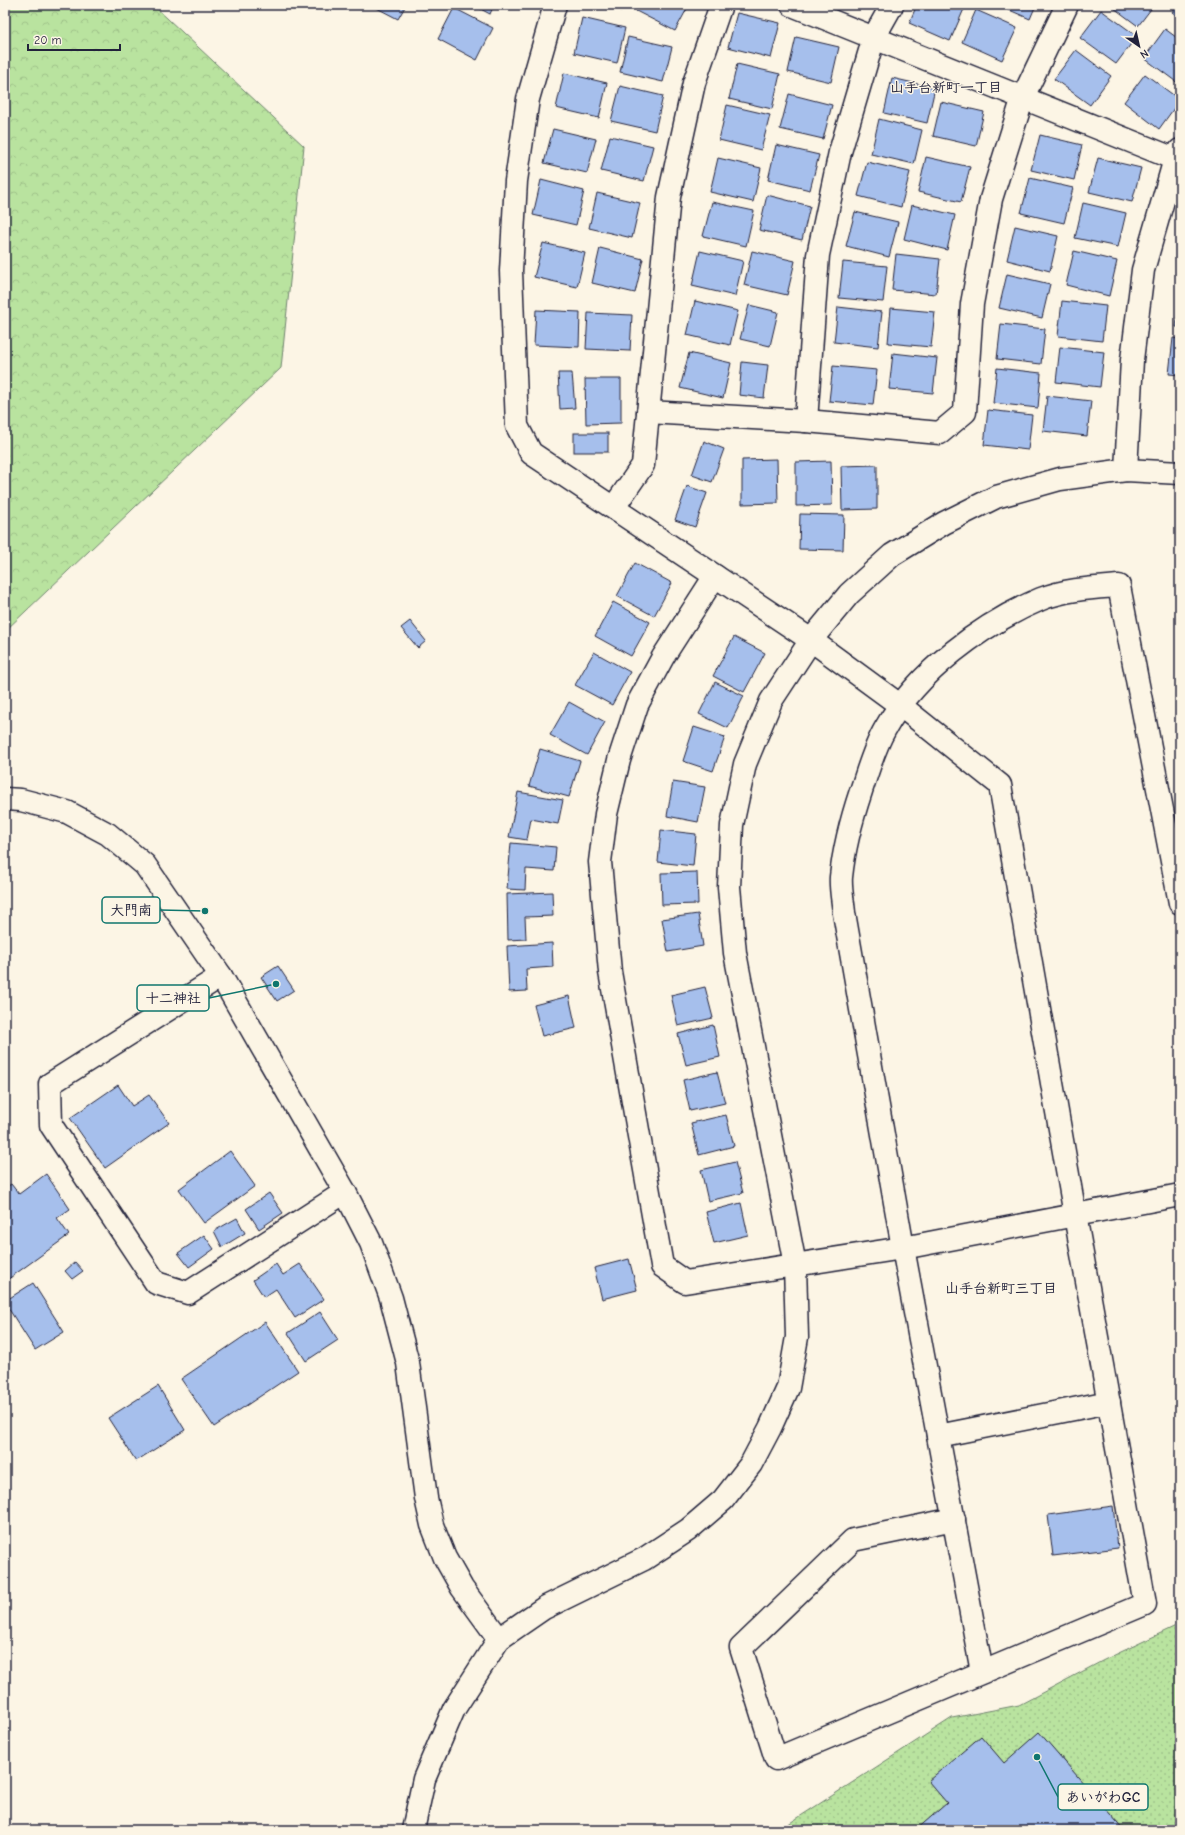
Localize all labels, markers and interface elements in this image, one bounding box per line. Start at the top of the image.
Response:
scale bar [28,26,120,52]
north arrow [1119,26,1159,66]
text: 20 m [34,33,62,47]
text: N [1138,46,1151,61]
district label: 山手台新町一丁目 [890,79,1002,96]
callout: 大門南 [102,897,160,923]
text: 大門南 [110,902,152,919]
callout: 十二神社 [137,985,209,1011]
text: 十二神社 [145,990,201,1007]
district label: 山手台新町三丁目 [945,1280,1057,1297]
callout: あいがわGC [1058,1784,1148,1810]
text: あいがわGC [1066,1789,1141,1806]

